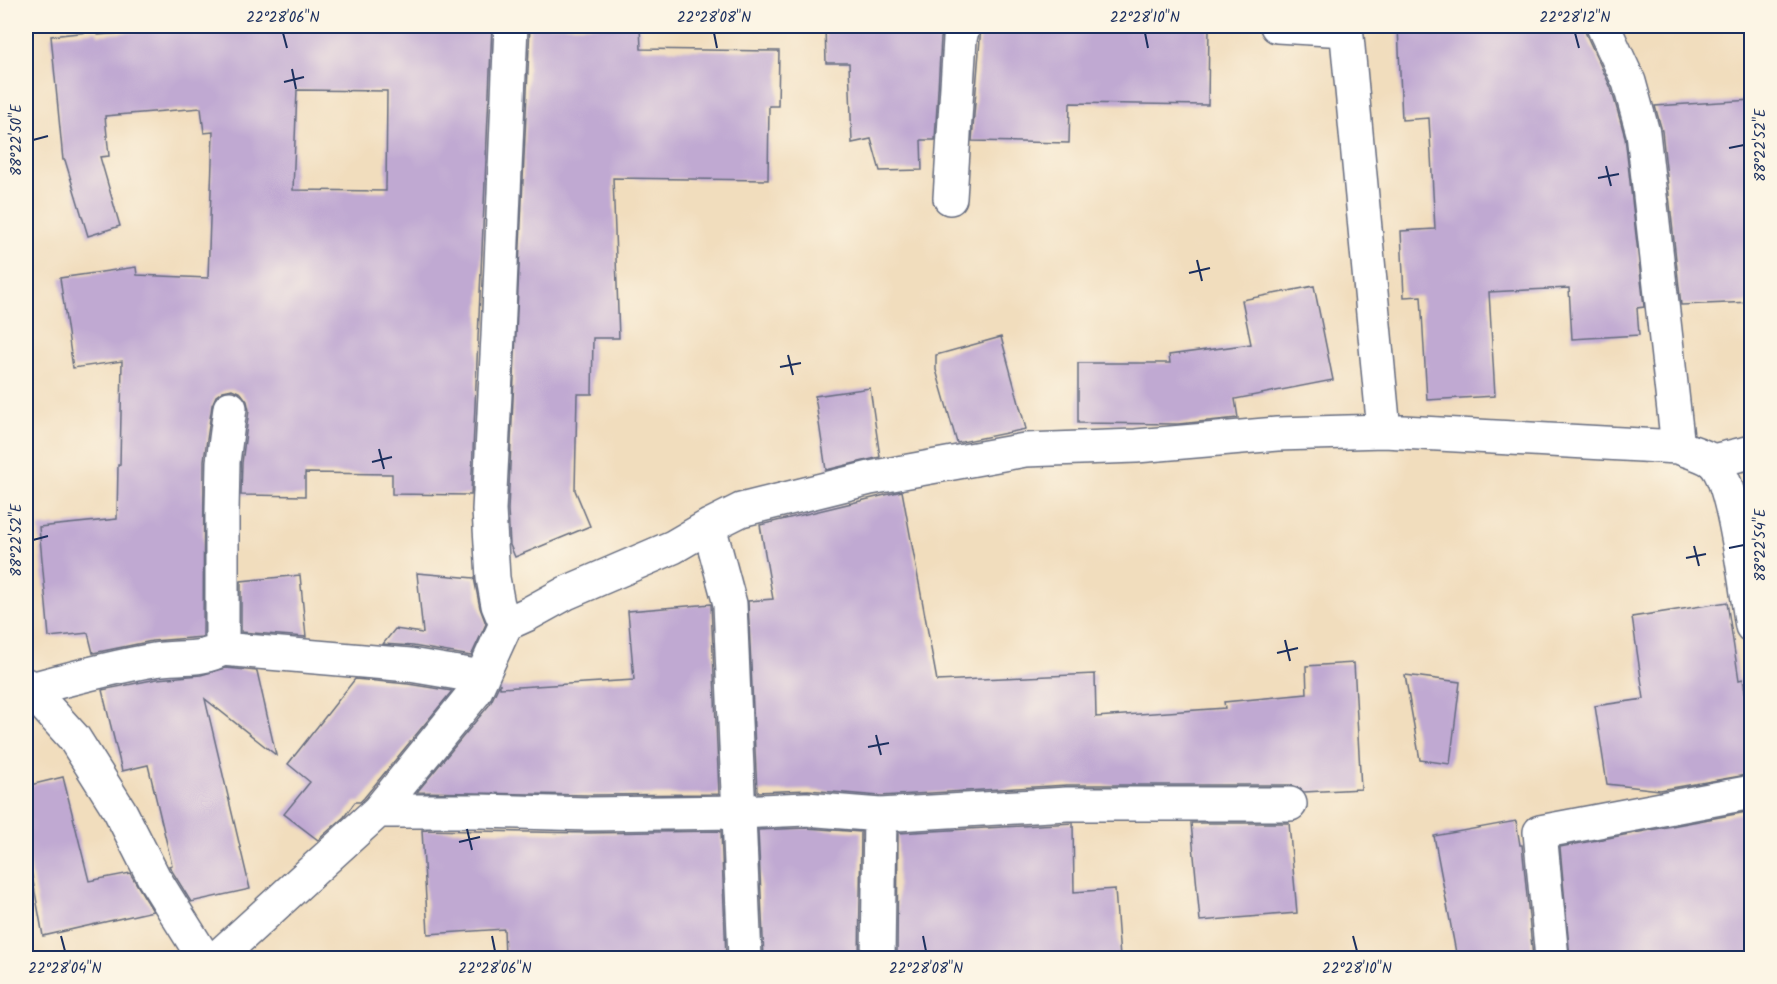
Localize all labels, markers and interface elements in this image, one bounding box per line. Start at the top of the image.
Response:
text: 22°28'06"N [246,6,320,30]
text: 22°28'08"N [677,6,751,30]
text: 22°28'10"N [1110,6,1180,30]
text: 22°28'12"N [1540,6,1610,30]
text: 88°22'50"E [5,103,29,176]
text: 88°22'52"E [1749,107,1773,182]
text: 88°22'52"E [5,502,29,577]
text: 88°22'54"E [1749,507,1773,581]
text: 22°28'04"N [28,957,102,981]
text: 22°28'06"N [458,957,532,981]
text: 22°28'08"N [889,957,963,981]
text: 22°28'10"N [1322,957,1392,981]

